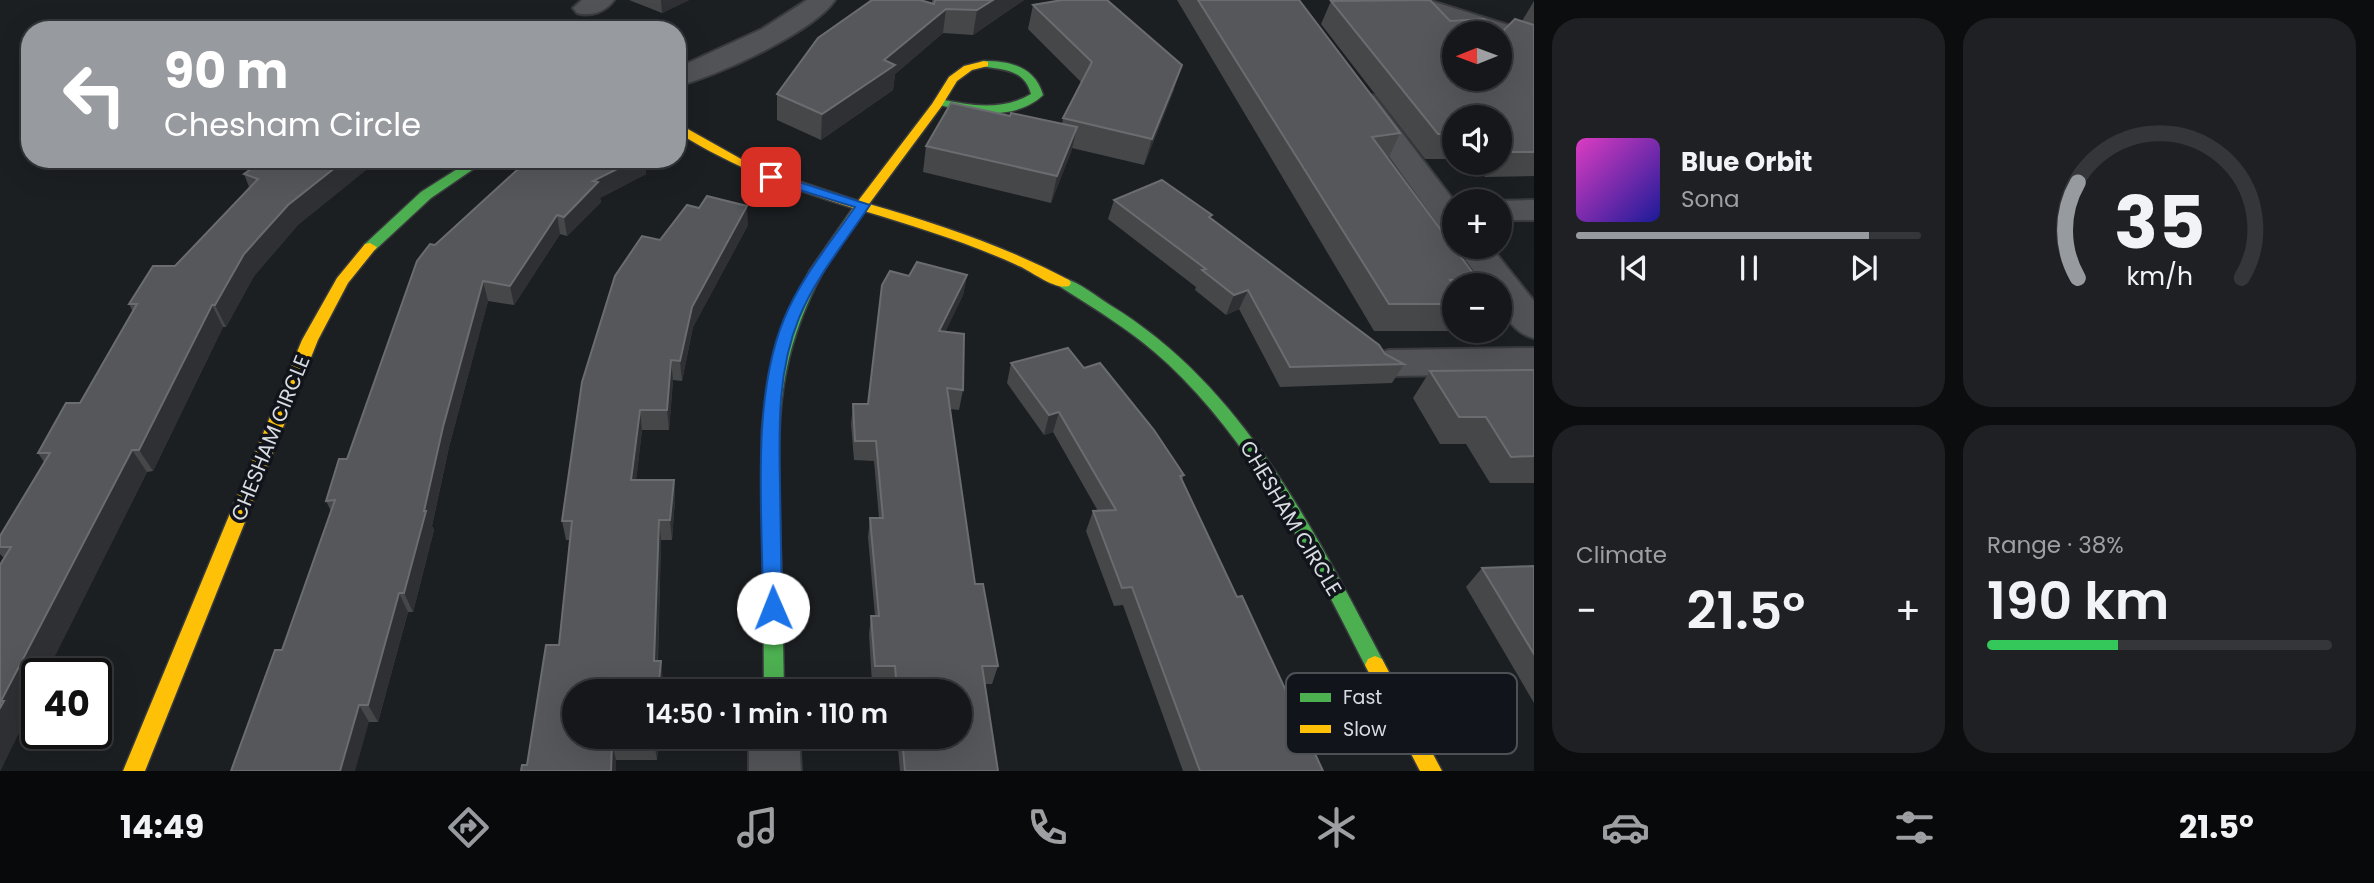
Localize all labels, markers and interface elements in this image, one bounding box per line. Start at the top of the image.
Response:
north arrow [1442,21,1512,91]
map controls [1442,21,1512,343]
text: 90 m [164,37,288,105]
icon: left [49,49,140,140]
text: Chesham Circle [164,102,421,147]
button: sound [1442,105,1512,175]
text: Blue Orbit [1681,144,1812,180]
pin [741,147,801,207]
icon: arrive [752,158,790,196]
text: 35 [2114,173,2205,274]
text: Sona [1681,183,1740,215]
button: + [1442,189,1512,259]
icon: previous [1615,249,1653,287]
icon: pause [1730,249,1768,287]
icon: next [1845,249,1883,287]
text: km/h [2126,259,2193,294]
button: − [1442,273,1512,343]
street label: CHESHAM CIRCLE [224,351,316,525]
street label: CHESHAM CIRCLE [1233,435,1349,601]
text: Range · 38% [1987,529,2124,561]
text: Climate [1576,539,1667,571]
text: 190 km [1987,564,2169,637]
position arrow [736,571,810,645]
text: 21.5° [1687,574,1805,647]
text: − [1576,584,1597,637]
text: + [1895,584,1921,637]
speed limit sign: 40 [21,658,112,749]
legend [1286,673,1517,754]
text: Fast [1343,684,1382,711]
text: 14:50 · 1 min · 110 m [646,696,888,732]
text: Slow [1343,716,1387,743]
icon: directions [444,803,493,852]
icon: music [733,803,782,852]
icon: phone [1023,803,1072,852]
icon: climate [1312,803,1361,852]
icon: car [1601,803,1650,852]
icon: filters [1890,803,1939,852]
text: 14:49 [120,804,204,849]
text: 21.5° [2179,804,2254,849]

